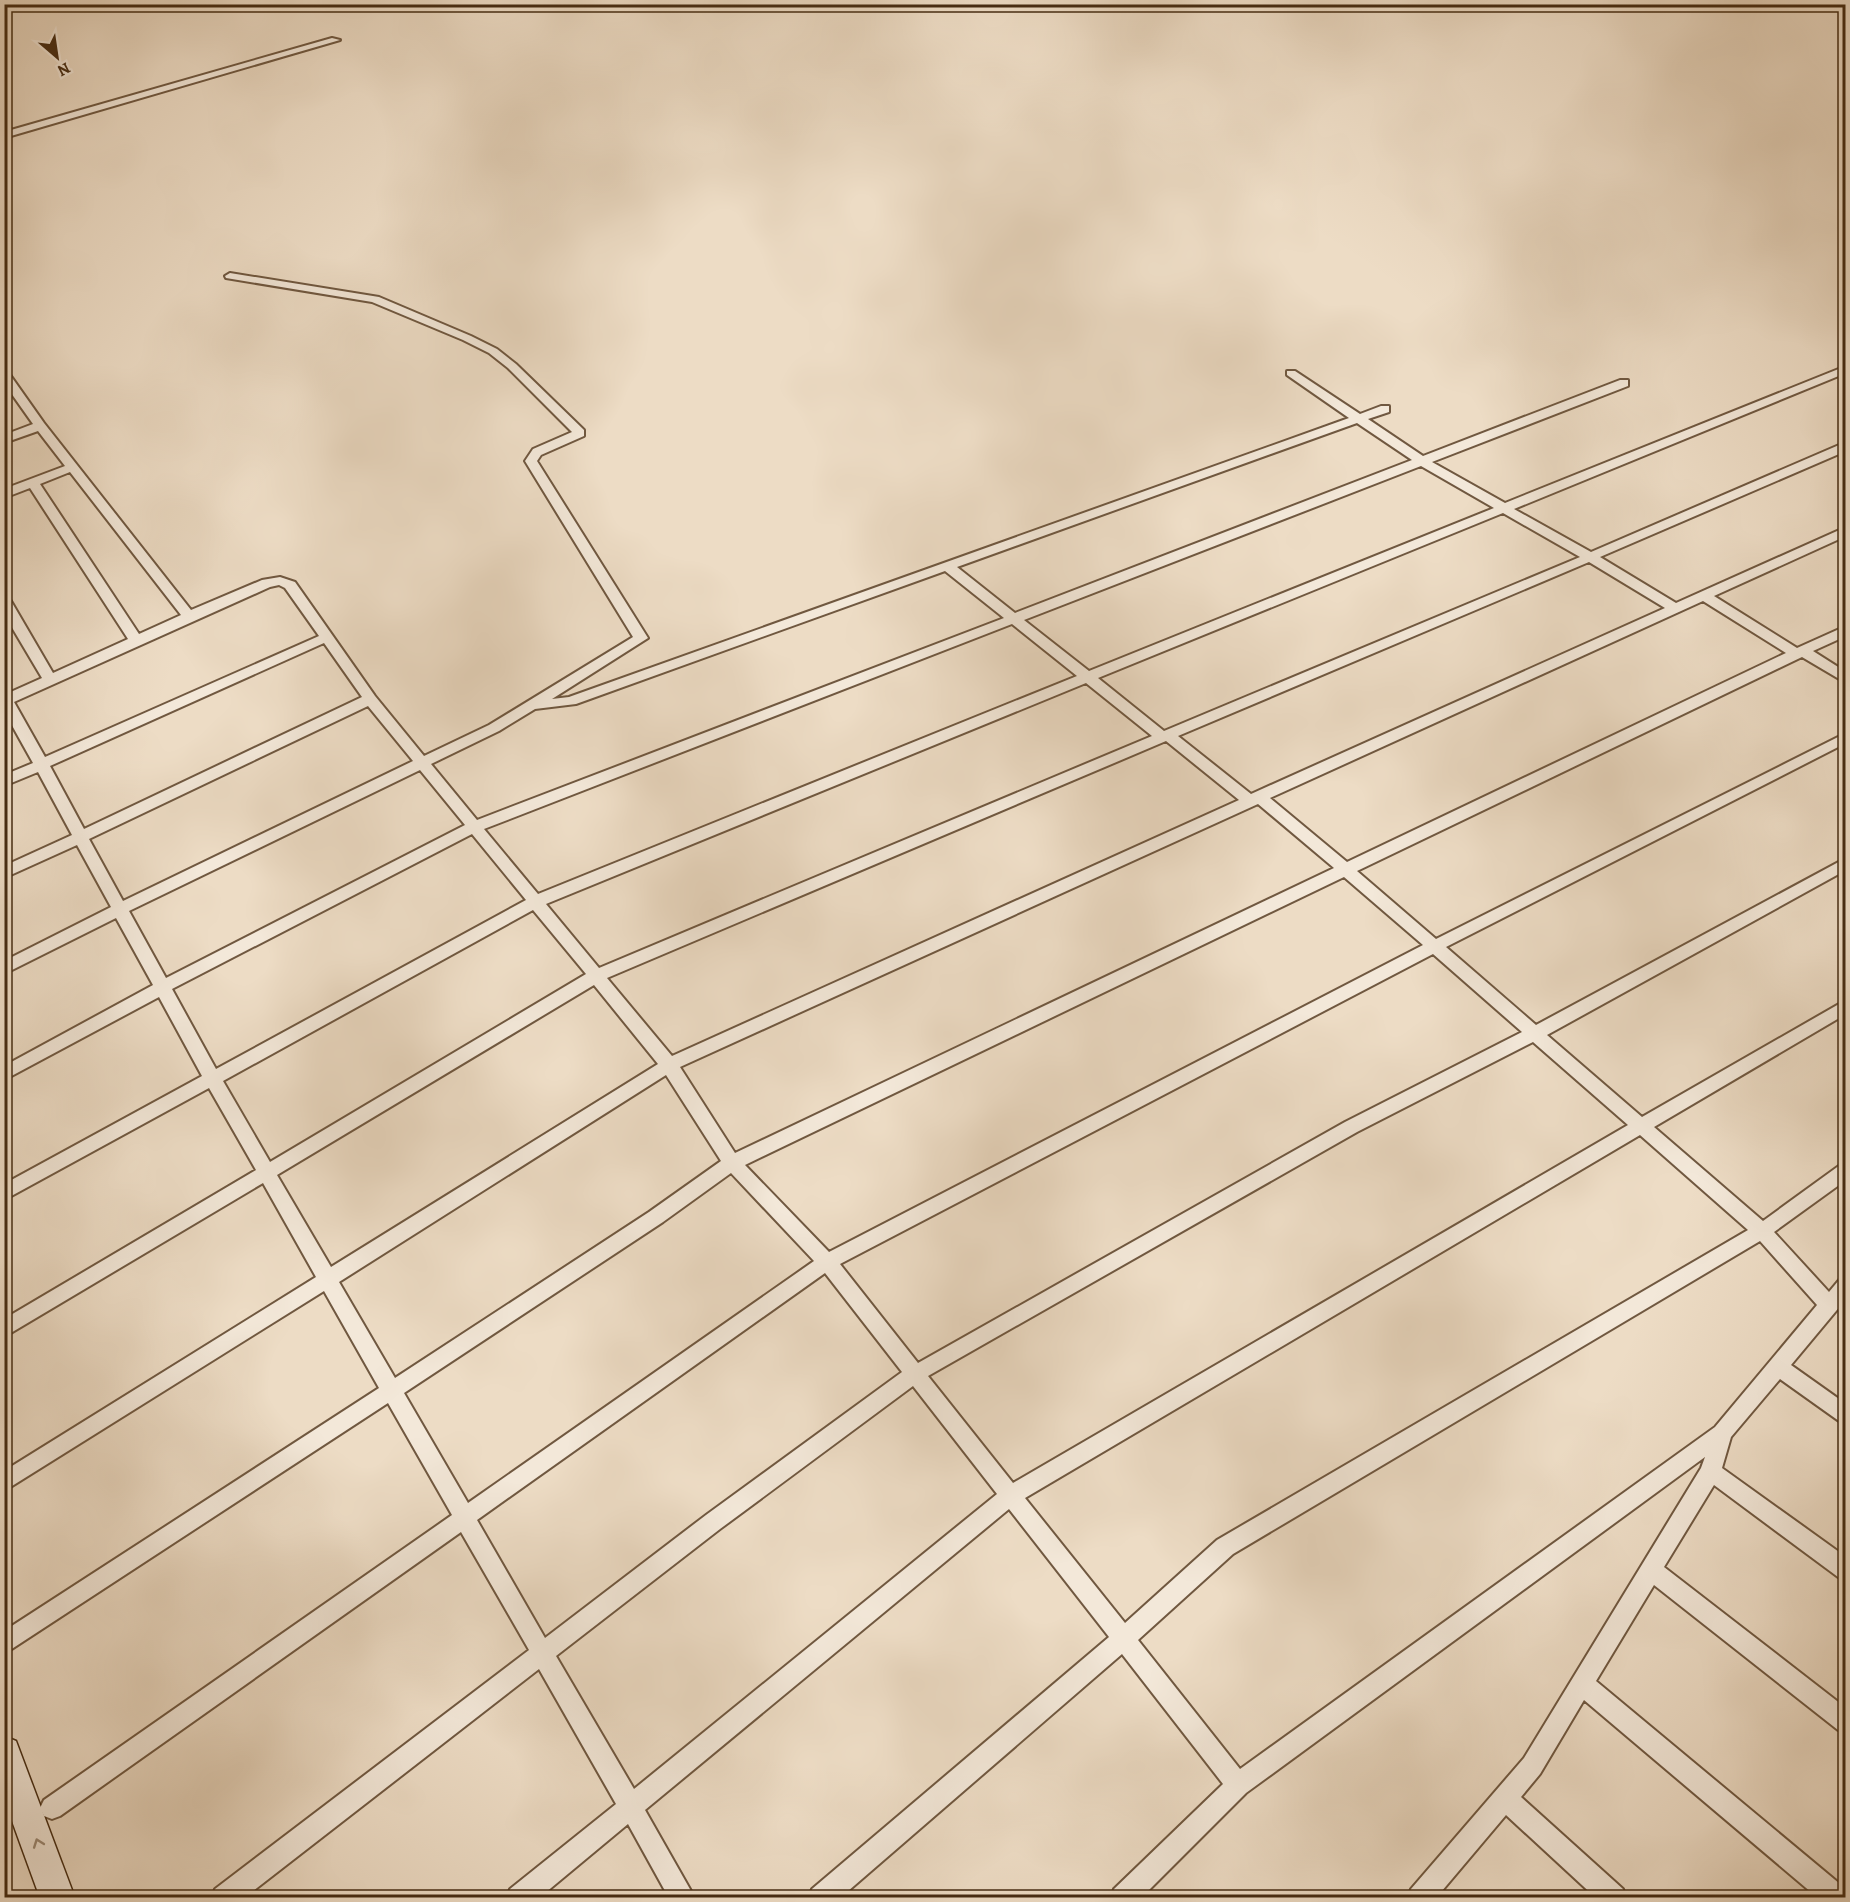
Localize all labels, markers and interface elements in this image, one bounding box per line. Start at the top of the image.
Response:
north arrow [27,27,87,87]
text: N [53,57,74,82]
one-way arrow [32,1838,45,1848]

